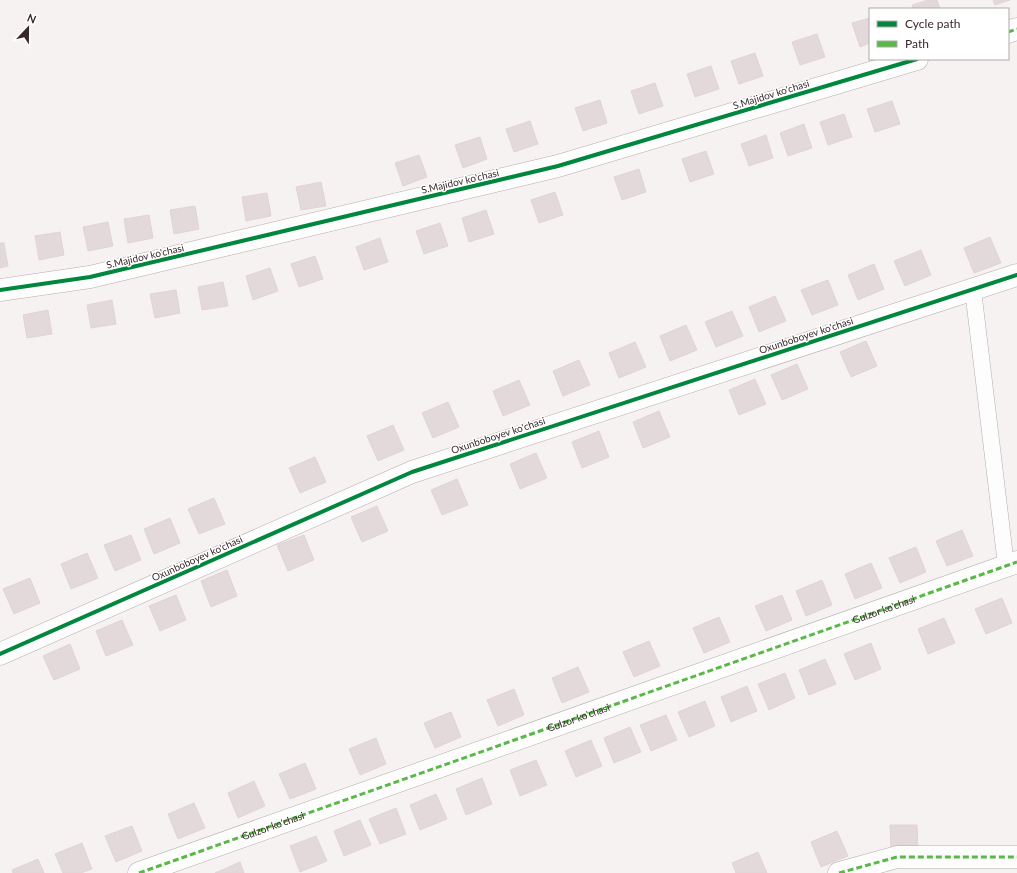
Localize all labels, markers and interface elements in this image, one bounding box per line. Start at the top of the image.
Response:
north arrow [8,8,48,48]
legend [869,8,1009,60]
text: N [26,11,38,26]
text: Cycle path [905,16,960,31]
text: Path [905,36,929,51]
street label: S.Majidov ko'chasi [731,77,811,111]
street label: S.Majidov ko'chasi [420,166,500,196]
street label: S.Majidov ko'chasi [105,241,185,271]
street label: Oxunboboyev ko'chasi [757,314,855,356]
street label: Oxunboboyev ko'chasi [449,414,547,456]
street label: Oxunboboyev ko'chasi [150,533,244,583]
street label: Gulzor ko'chasi [851,593,917,626]
street label: Gulzor ko'chasi [545,701,611,734]
street label: Gulzor ko'chasi [240,809,306,842]

